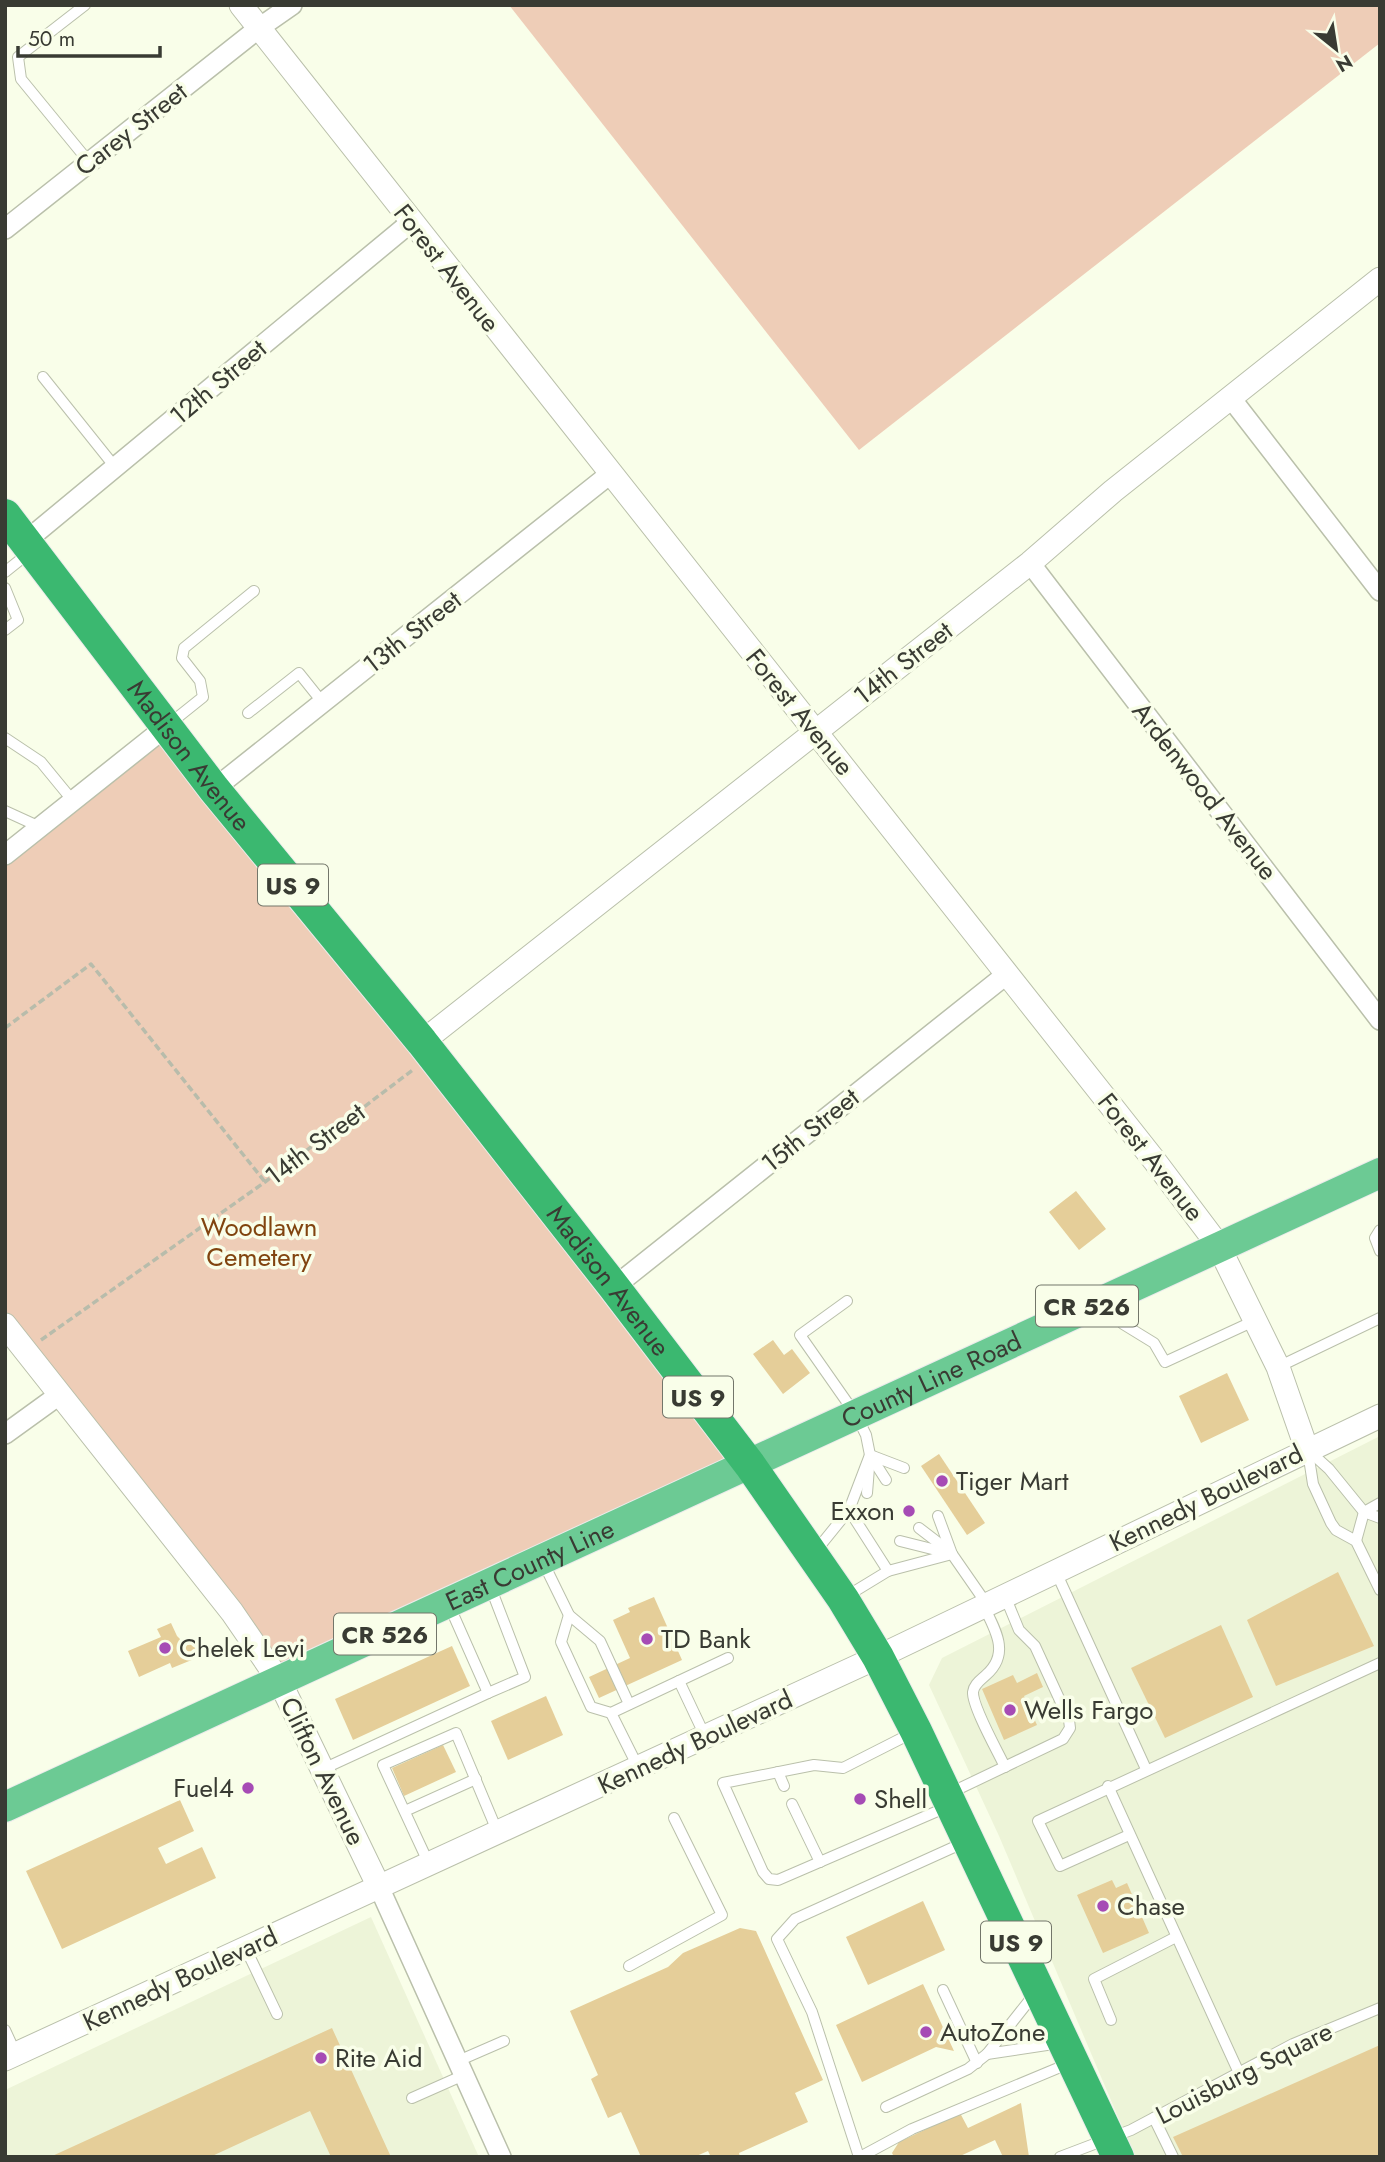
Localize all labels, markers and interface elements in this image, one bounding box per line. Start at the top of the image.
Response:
scale bar [18,14,159,58]
north arrow [1301,14,1371,84]
text: 50 m [28,24,75,54]
text: N [1331,48,1358,79]
street label: Carey Street [67,73,196,185]
street label: Forest Avenue [385,196,509,340]
street label: 12th Street [161,330,275,434]
street label: 13th Street [355,581,470,683]
street label: 14th Street [845,612,961,714]
street label: Forest Avenue [737,640,863,784]
street label: Madison Avenue [118,672,260,839]
street label: Ardenwood Avenue [1123,694,1287,888]
road number: US 9 [258,864,328,906]
street label: 15th Street [753,1078,868,1181]
street label: Forest Avenue [1089,1085,1213,1229]
street label: 14th Street [257,1093,374,1194]
street label: Madison Avenue [538,1197,679,1364]
park label: Woodlawn Cemetery [201,1208,317,1276]
road number: CR 526 [1036,1286,1138,1326]
street label: County Line Road [835,1322,1027,1438]
road number: US 9 [663,1377,733,1418]
street label: Kennedy Boulevard [1103,1435,1309,1561]
place label: Tiger Mart [956,1462,1069,1500]
marker: Tiger Mart [934,1473,950,1489]
place label: Exxon [831,1492,895,1530]
marker: Exxon [901,1503,917,1519]
street label: East County Line [439,1510,620,1620]
road number: CR 526 [334,1614,436,1654]
place label: TD Bank [661,1620,751,1658]
place label: Chelek Levi [179,1629,305,1667]
marker: TD Bank [639,1631,655,1647]
marker: Chelek Levi [157,1640,173,1656]
street label: Kennedy Boulevard [591,1680,799,1804]
street label: Clifton Avenue [271,1690,375,1852]
place label: Wells Fargo [1024,1691,1154,1729]
marker: Wells Fargo [1002,1702,1018,1718]
place label: Fuel4 [173,1769,234,1807]
marker: Fuel4 [240,1780,256,1796]
place label: Shell [874,1780,927,1818]
marker: Shell [852,1791,868,1807]
place label: Chase [1117,1887,1185,1925]
marker: Chase [1095,1898,1111,1914]
street label: Kennedy Boulevard [76,1917,284,2041]
road number: US 9 [981,1922,1051,1963]
street label: Louisburg Square [1149,2012,1339,2134]
place label: AutoZone [940,2013,1045,2051]
marker: AutoZone [918,2024,934,2040]
place label: Rite Aid [335,2039,423,2077]
marker: Rite Aid [313,2050,329,2066]

